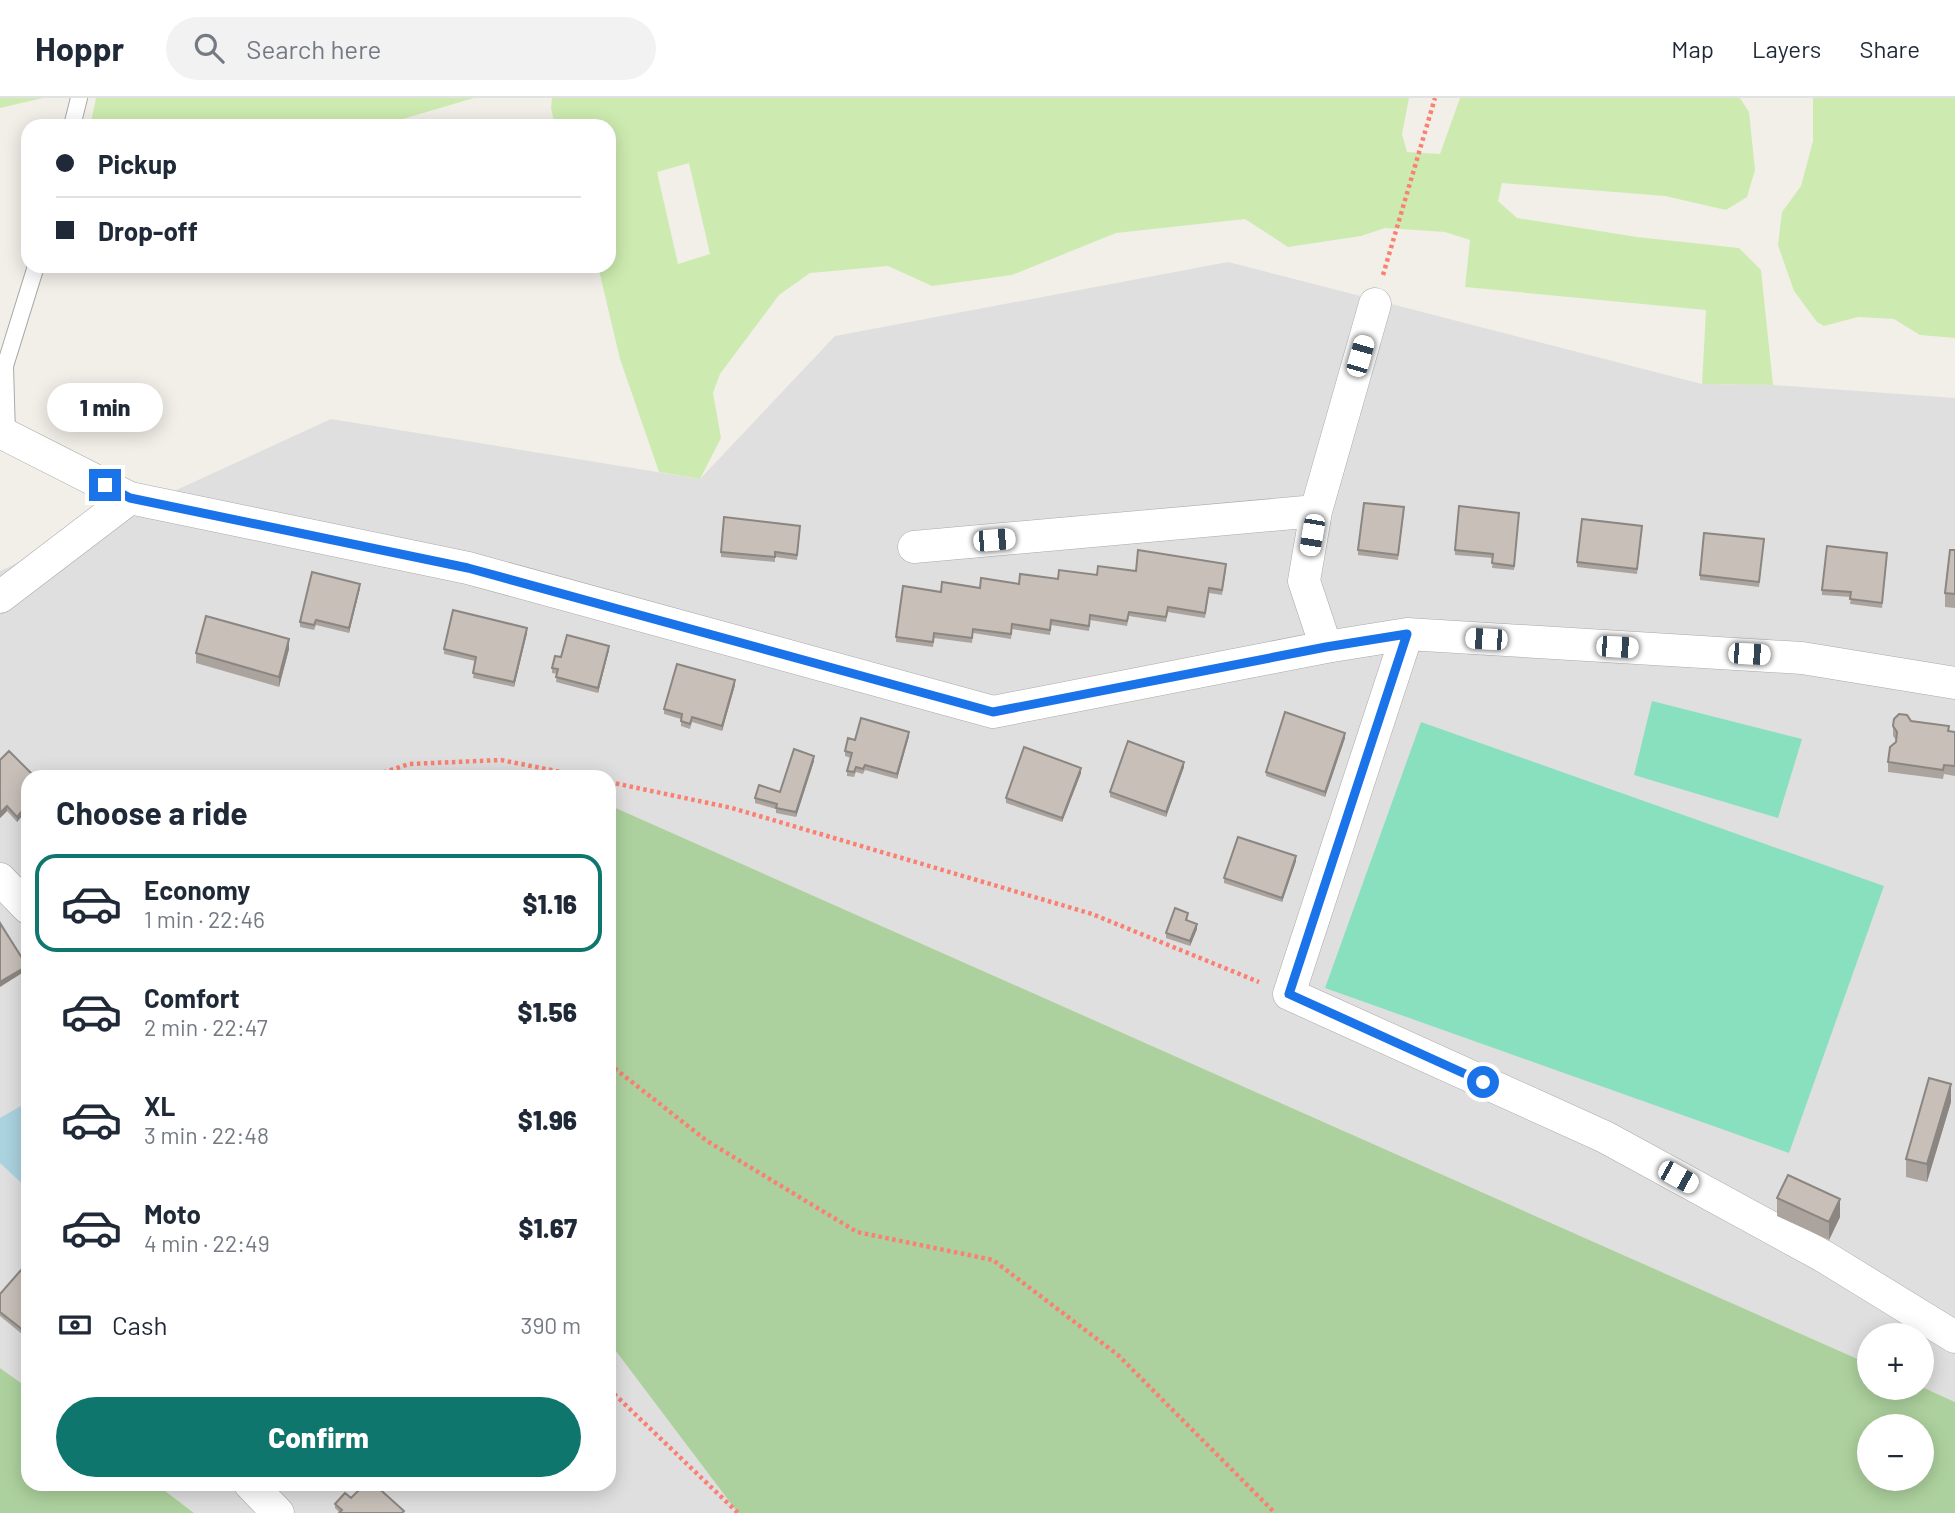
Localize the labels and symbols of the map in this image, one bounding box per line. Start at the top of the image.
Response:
car [1345,333,1376,379]
callout: 1 min [47,384,163,432]
route end [89,469,121,501]
car [1299,512,1326,558]
car [973,528,1016,552]
car [1465,627,1508,651]
car [1596,635,1639,659]
car [1728,642,1771,666]
route start [1467,1066,1499,1098]
car [1655,1158,1702,1196]

